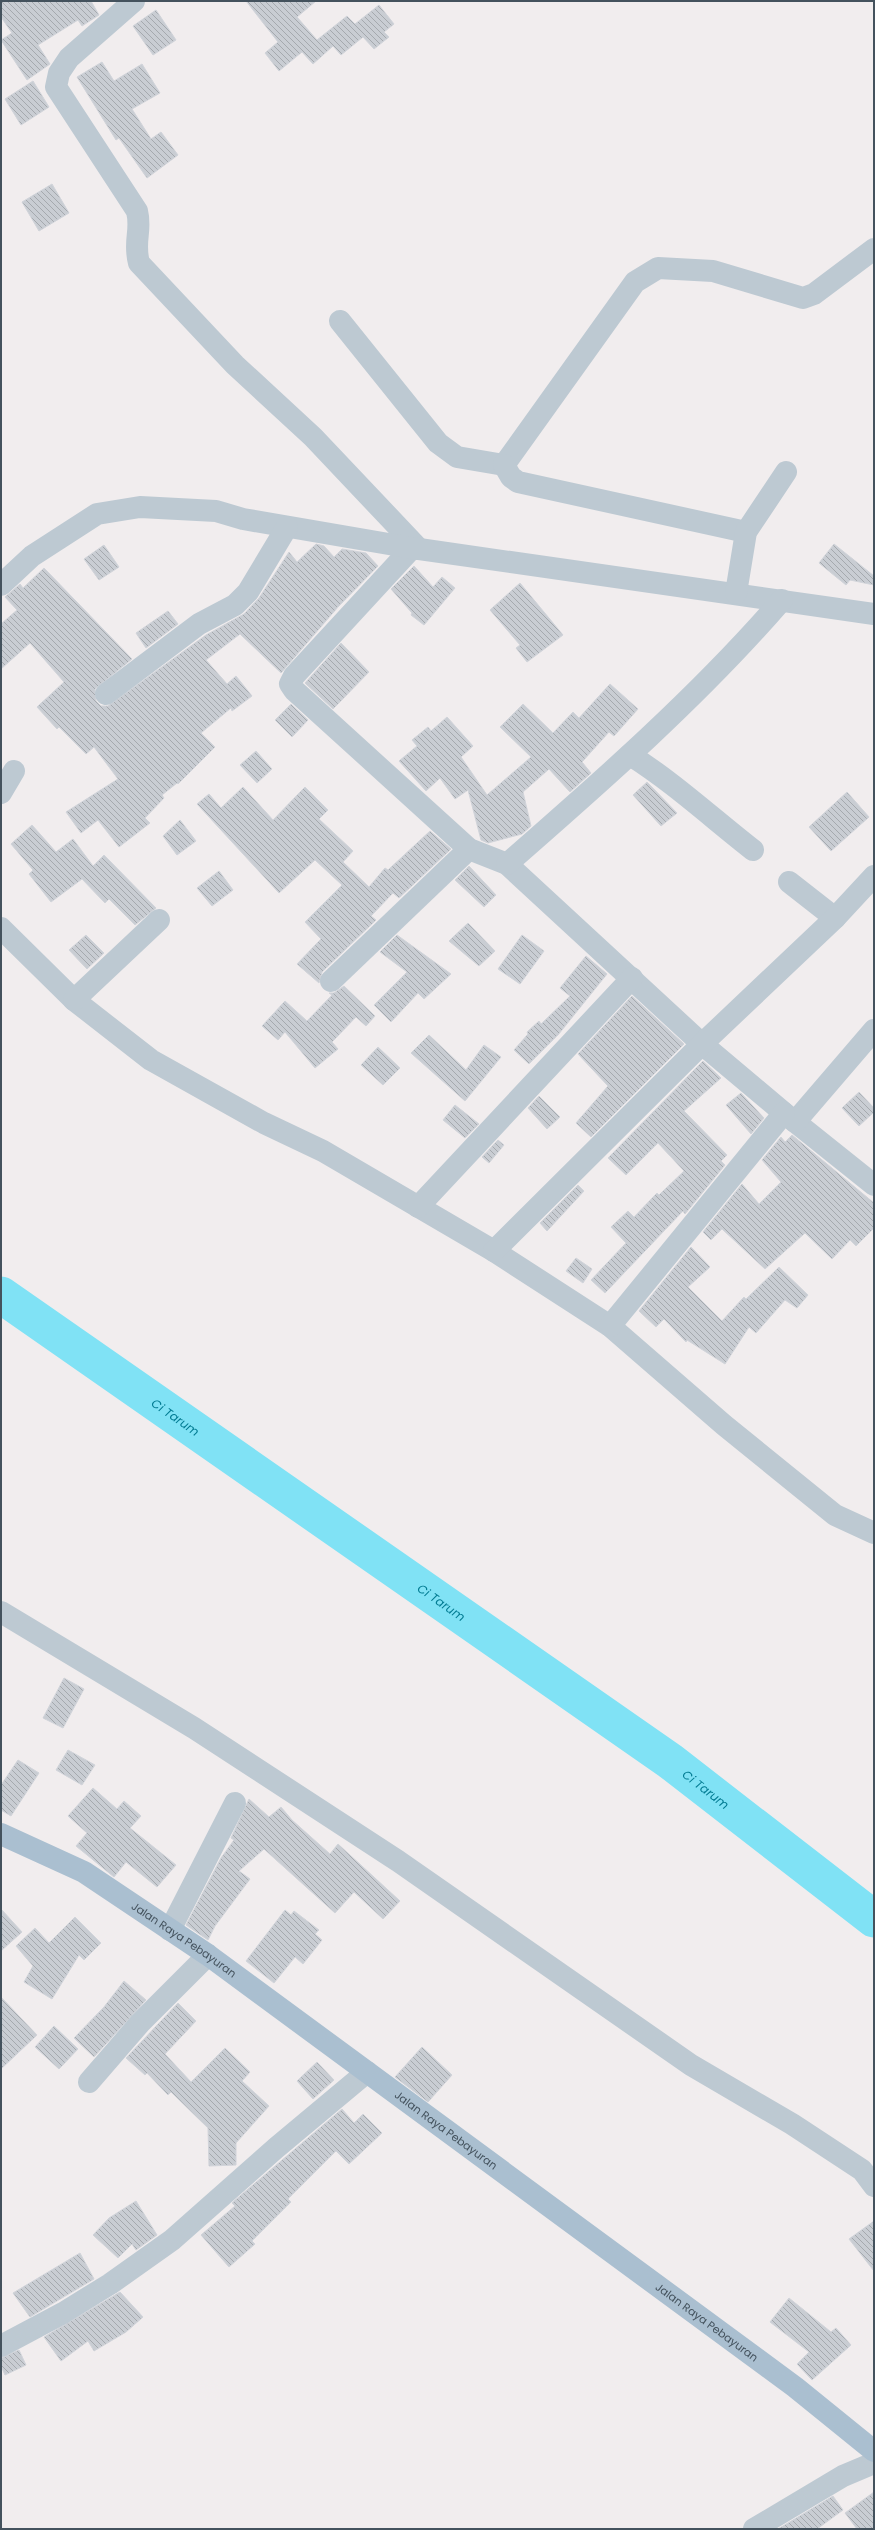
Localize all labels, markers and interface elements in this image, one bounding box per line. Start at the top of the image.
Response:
water label: Ci Tarum [148,1394,203,1439]
water label: Ci Tarum [414,1579,469,1625]
water label: Ci Tarum [679,1765,733,1813]
street label: Jalan Raya Pebayuran [128,1898,240,1981]
street label: Jalan Raya Pebayuran [391,2087,501,2173]
street label: Jalan Raya Pebayuran [652,2279,762,2365]

